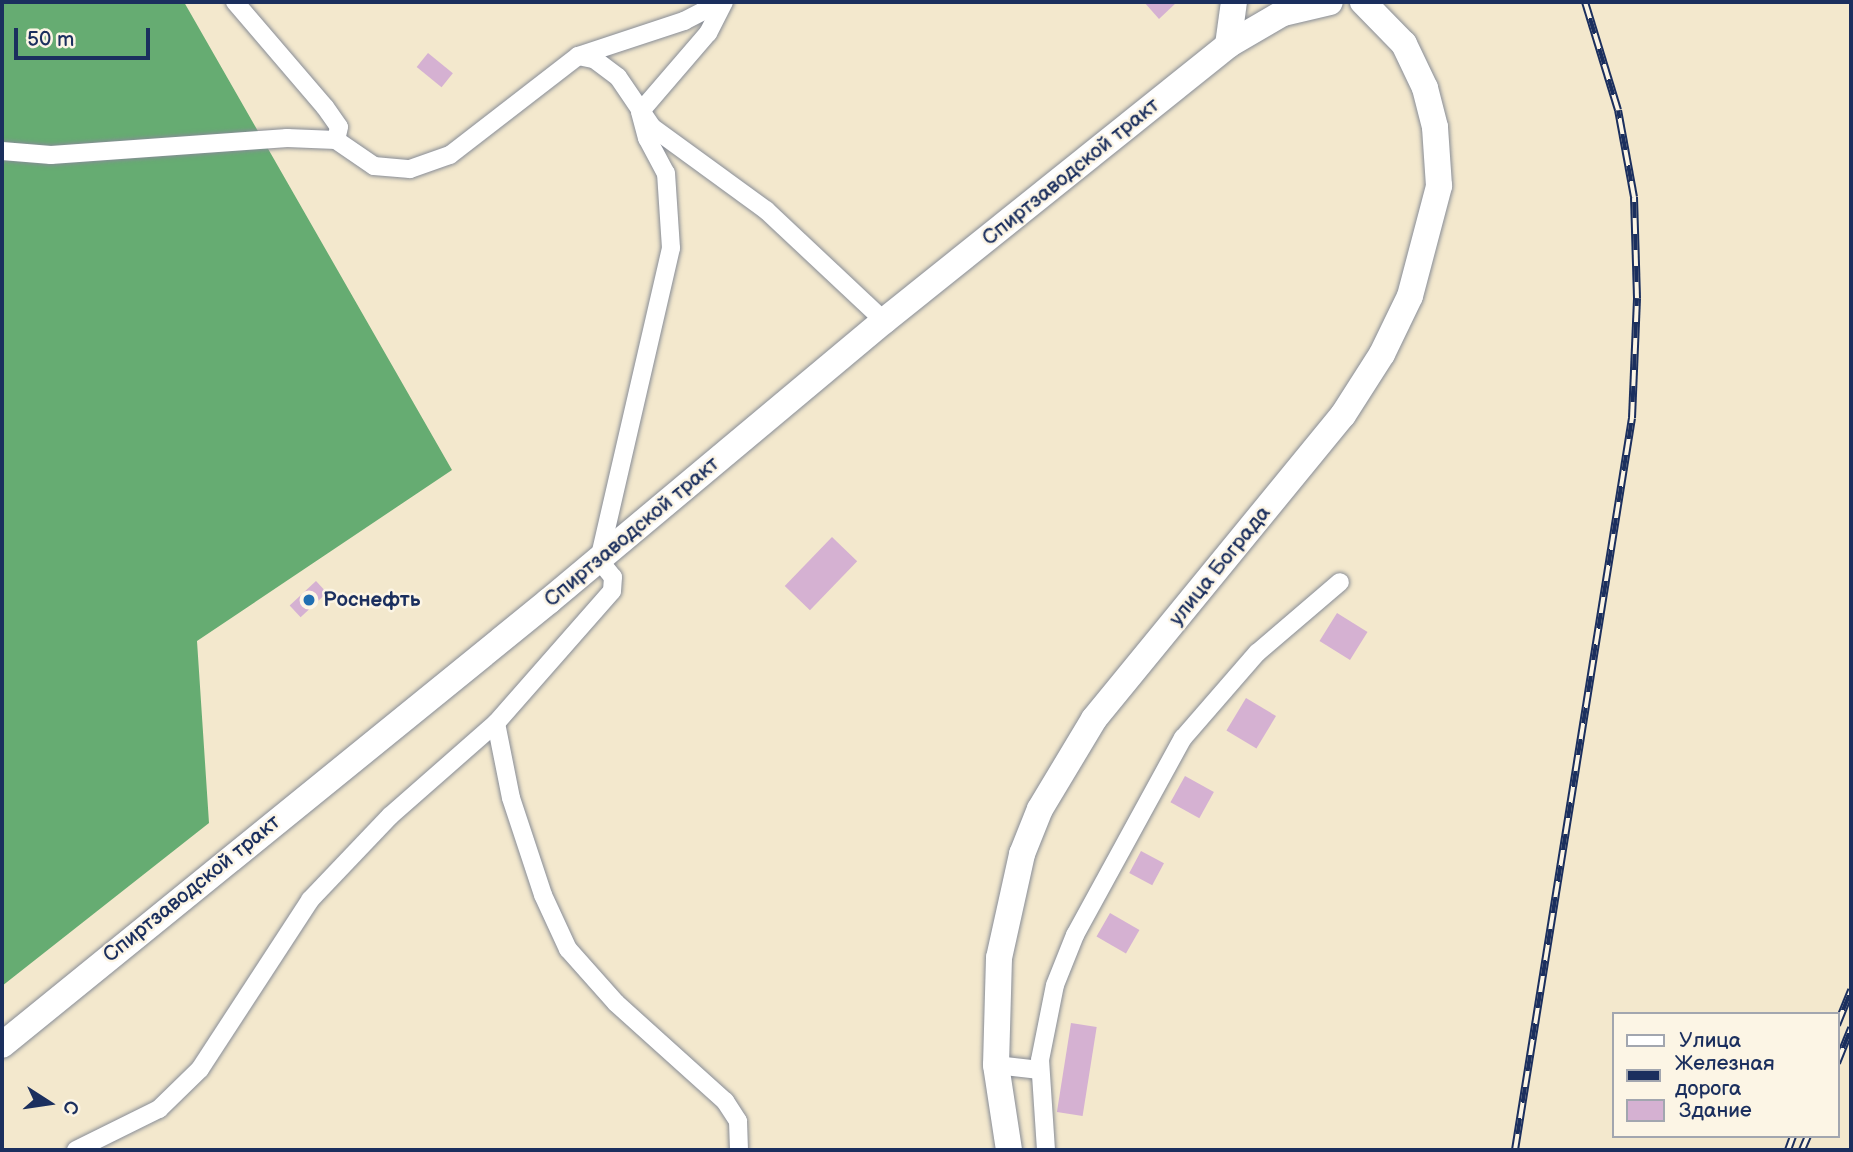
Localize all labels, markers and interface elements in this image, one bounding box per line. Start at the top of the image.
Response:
scale bar [18,14,154,58]
text: 50 m [27,27,74,52]
street label: Спиртзаводской тракт [977,93,1165,251]
street label: Спиртзаводской тракт [539,451,725,613]
street label: улица Бограда [1164,501,1276,631]
place label: Роснефть [323,587,420,613]
marker: Роснефть [301,592,317,608]
street label: Спиртзаводской тракт [98,810,286,968]
legend [1612,1012,1839,1138]
text: Улица [1679,1028,1741,1053]
text: Железная дорога [1675,1051,1775,1101]
north arrow [14,1068,84,1138]
text: Здание [1679,1098,1752,1123]
text: С [57,1099,83,1116]

